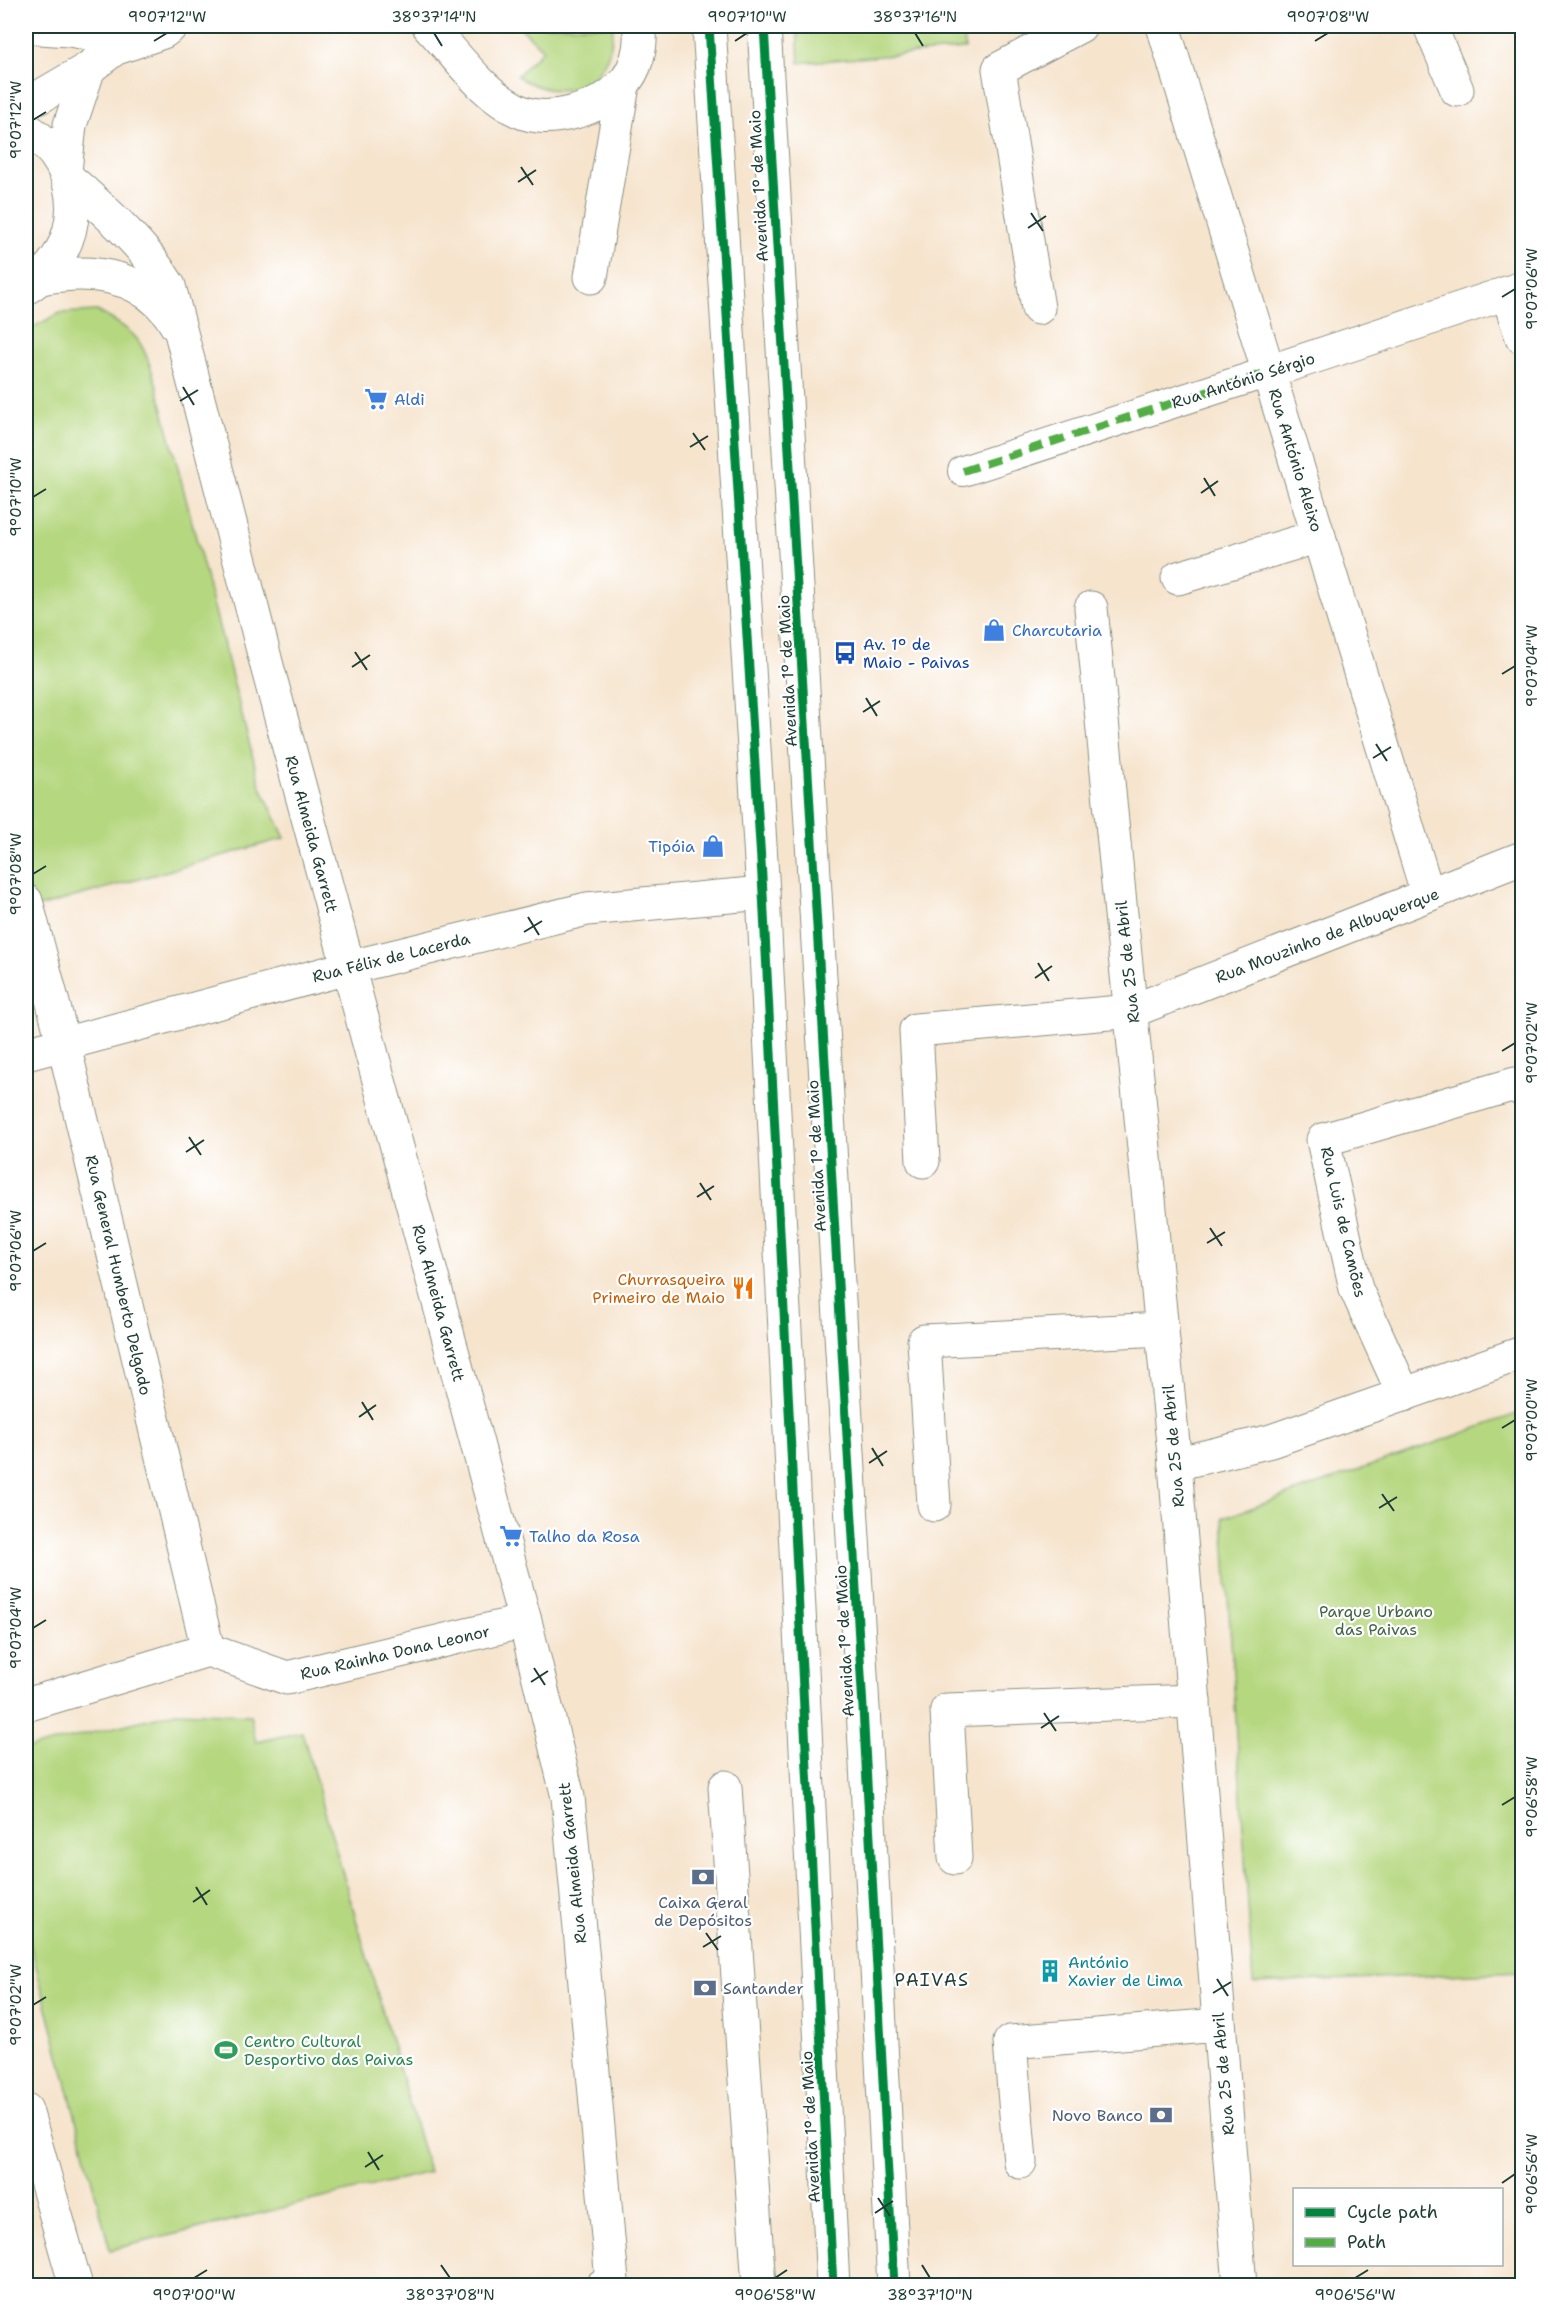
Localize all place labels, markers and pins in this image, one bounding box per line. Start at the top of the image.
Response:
supermarket icon: Aldi [363,386,389,412]
place label: Aldi [394,389,425,410]
shop icon: Charcutaria [981,617,1007,643]
place label: Charcutaria [1012,620,1102,641]
place label: Av. 1º de Maio - Paivas [863,634,970,673]
bus stop icon: Av. 1º de Maio - Paivas [832,640,858,666]
shop icon: Tipóia [700,833,726,859]
place label: Tipóia [648,836,695,857]
place label: Churrasqueira Primeiro de Maio [592,1269,725,1308]
restaurant icon: Churrasqueira Primeiro de Maio [730,1275,756,1301]
supermarket icon: Talho da Rosa [498,1523,524,1549]
place label: Talho da Rosa [529,1526,640,1547]
bank icon: Caixa Geral de Depósitos [690,1864,716,1890]
place label: Caixa Geral de Depósitos [654,1892,752,1931]
place label: António Xavier de Lima [1068,1952,1183,1991]
building icon: António Xavier de Lima [1037,1958,1063,1984]
bank icon: Santander [692,1975,718,2001]
place label: Santander [723,1978,804,1999]
place label: Centro Cultural Desportivo das Paivas [244,2031,413,2070]
sports icon: Centro Cultural Desportivo das Paivas [213,2037,239,2063]
bank icon: Novo Banco [1148,2102,1174,2128]
place label: Novo Banco [1052,2105,1143,2126]

